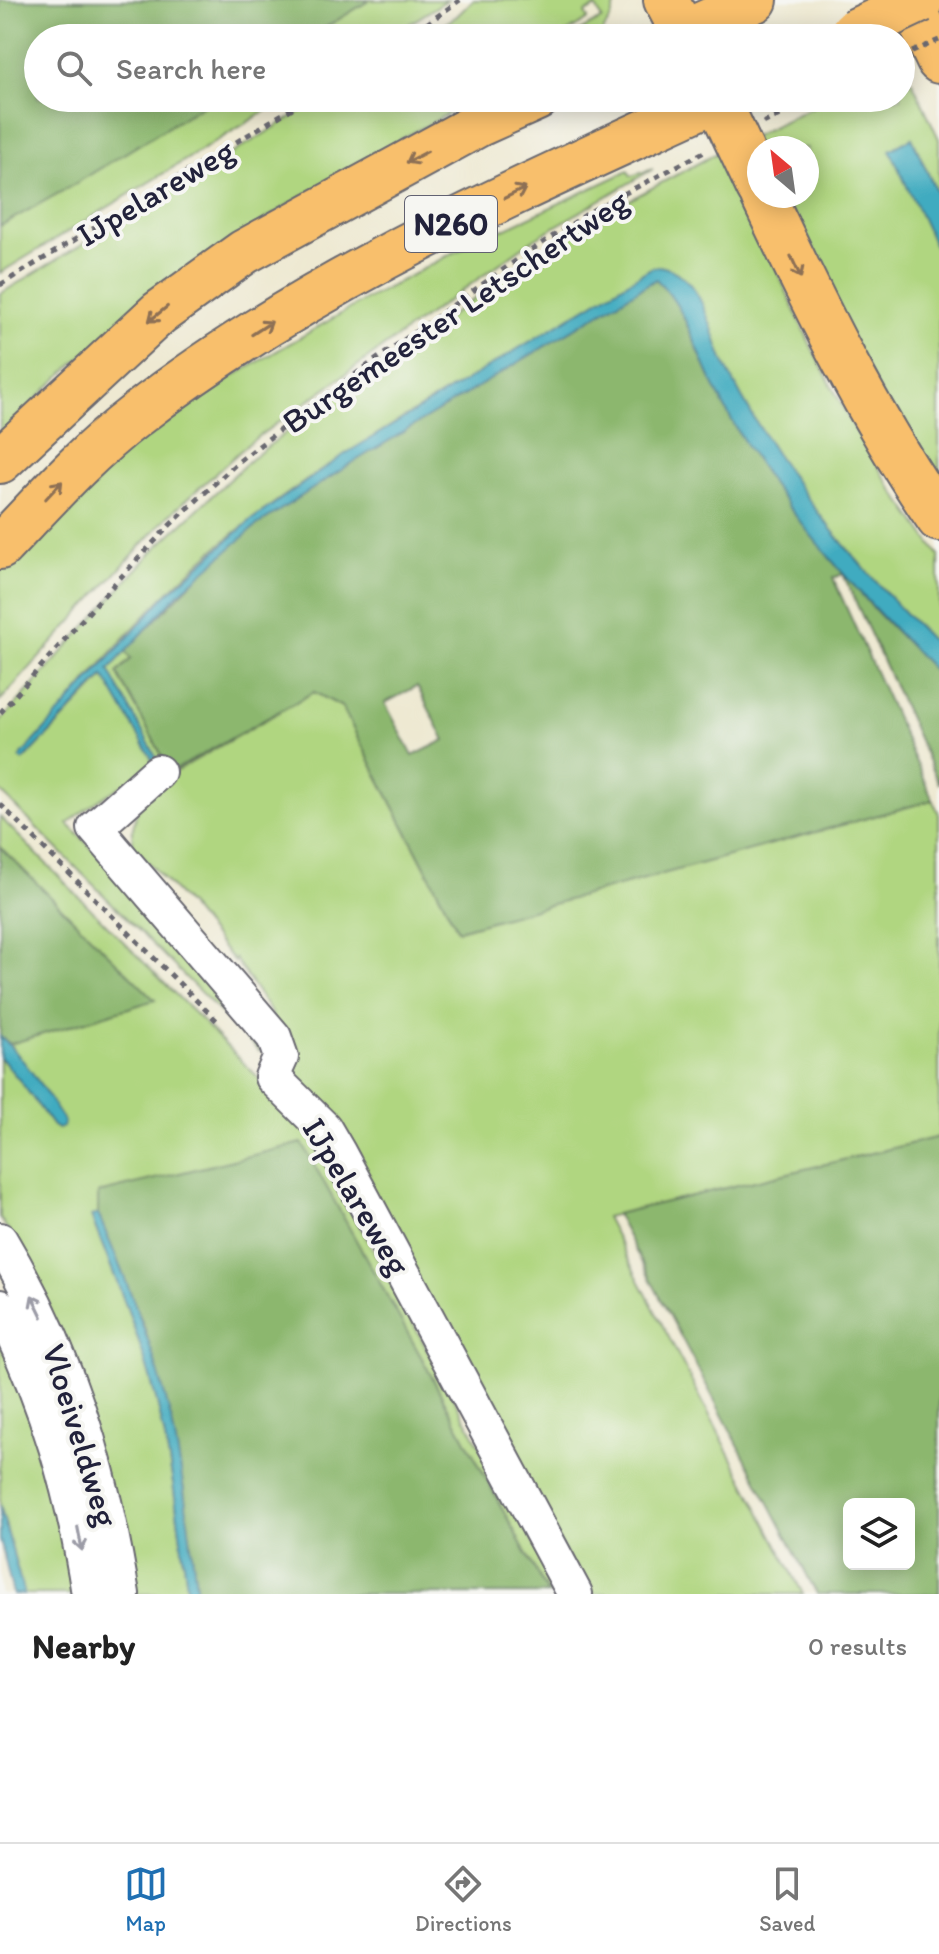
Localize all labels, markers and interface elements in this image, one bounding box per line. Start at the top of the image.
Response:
search box [24,24,915,112]
icon: search [52,46,96,90]
text: Search here [116,50,266,87]
street label: IJpelareweg [69,129,242,255]
north arrow [747,136,819,208]
one-way arrow [405,150,429,165]
street label: Burgemeester Letschertweg [275,180,637,443]
one-way arrow [503,185,527,200]
road number: N260 [405,196,497,252]
one-way arrow [789,254,804,278]
one-way arrow [149,305,169,323]
one-way arrow [250,320,272,337]
one-way arrow [44,480,63,500]
street label: IJpelareweg [294,1110,420,1283]
one-way arrow [28,1294,44,1318]
street label: Vloeiveldweg [33,1339,128,1532]
map controls [843,1498,915,1570]
button: layers [843,1498,915,1570]
one-way arrow [73,1526,88,1551]
text: Nearby [32,1626,135,1667]
text: 0 results [808,1630,907,1662]
tab: Map [124,1862,168,1937]
tab: Directions [415,1862,512,1937]
tab: Saved [759,1862,815,1937]

